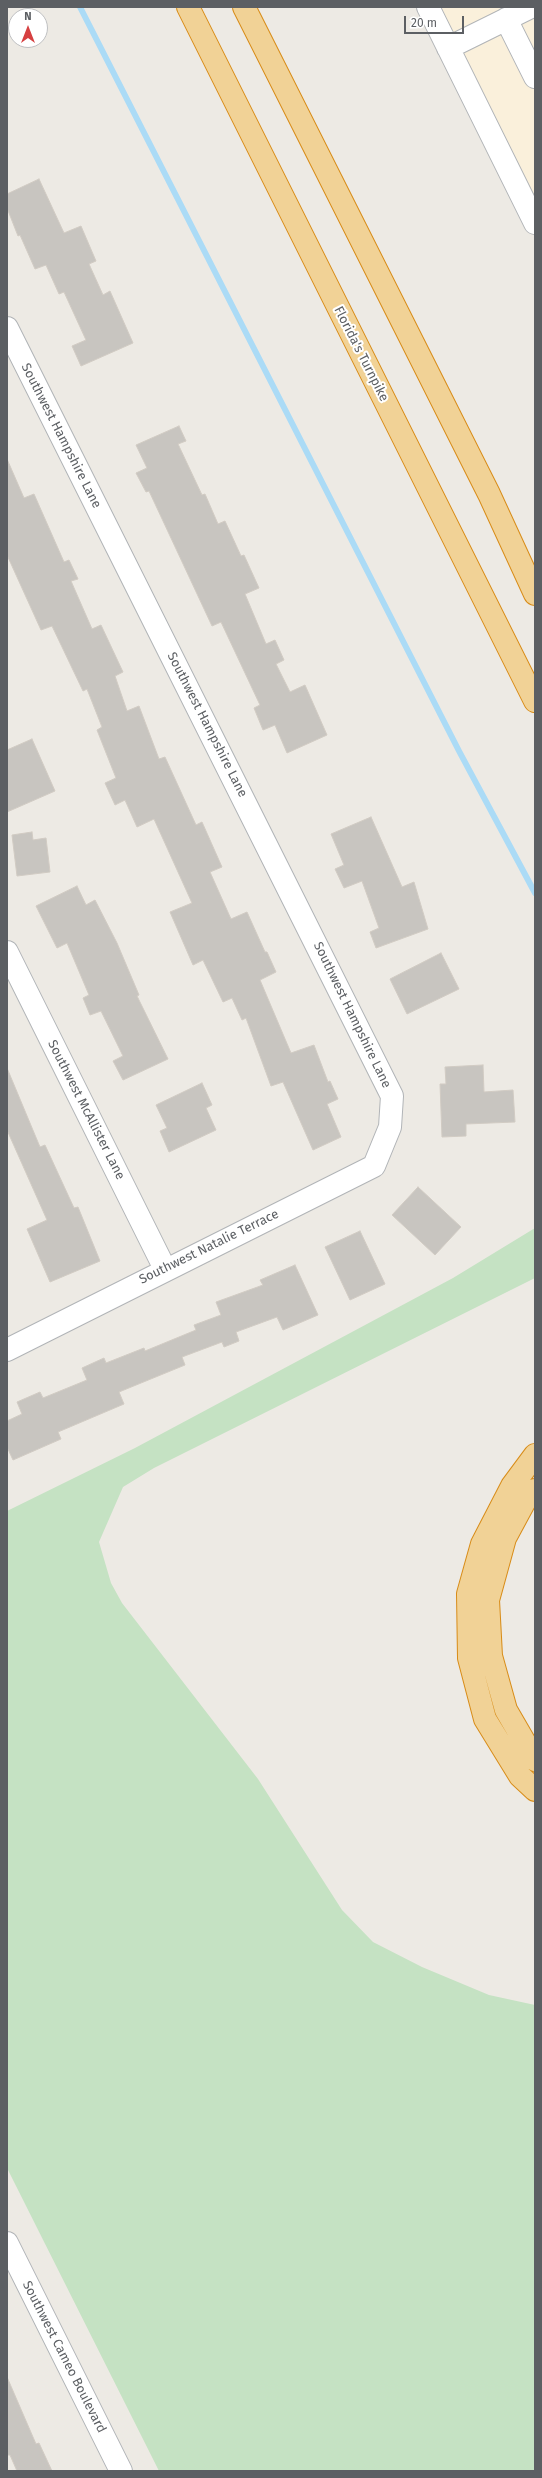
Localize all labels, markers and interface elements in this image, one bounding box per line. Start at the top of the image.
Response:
north arrow [8,8,48,48]
scale bar [406,8,466,34]
text: N [24,10,32,23]
text: 20 m [411,16,437,30]
street label: Florida's Turnpike [330,304,392,404]
street label: Southwest Hampshire Lane [18,361,104,511]
street label: Southwest Hampshire Lane [164,650,250,800]
street label: Southwest Hampshire Lane [310,939,394,1091]
street label: Southwest McAllister Lane [44,1038,128,1182]
street label: Southwest Natalie Terrace [137,1206,281,1288]
street label: Southwest Cameo Boulevard [19,2279,109,2435]

